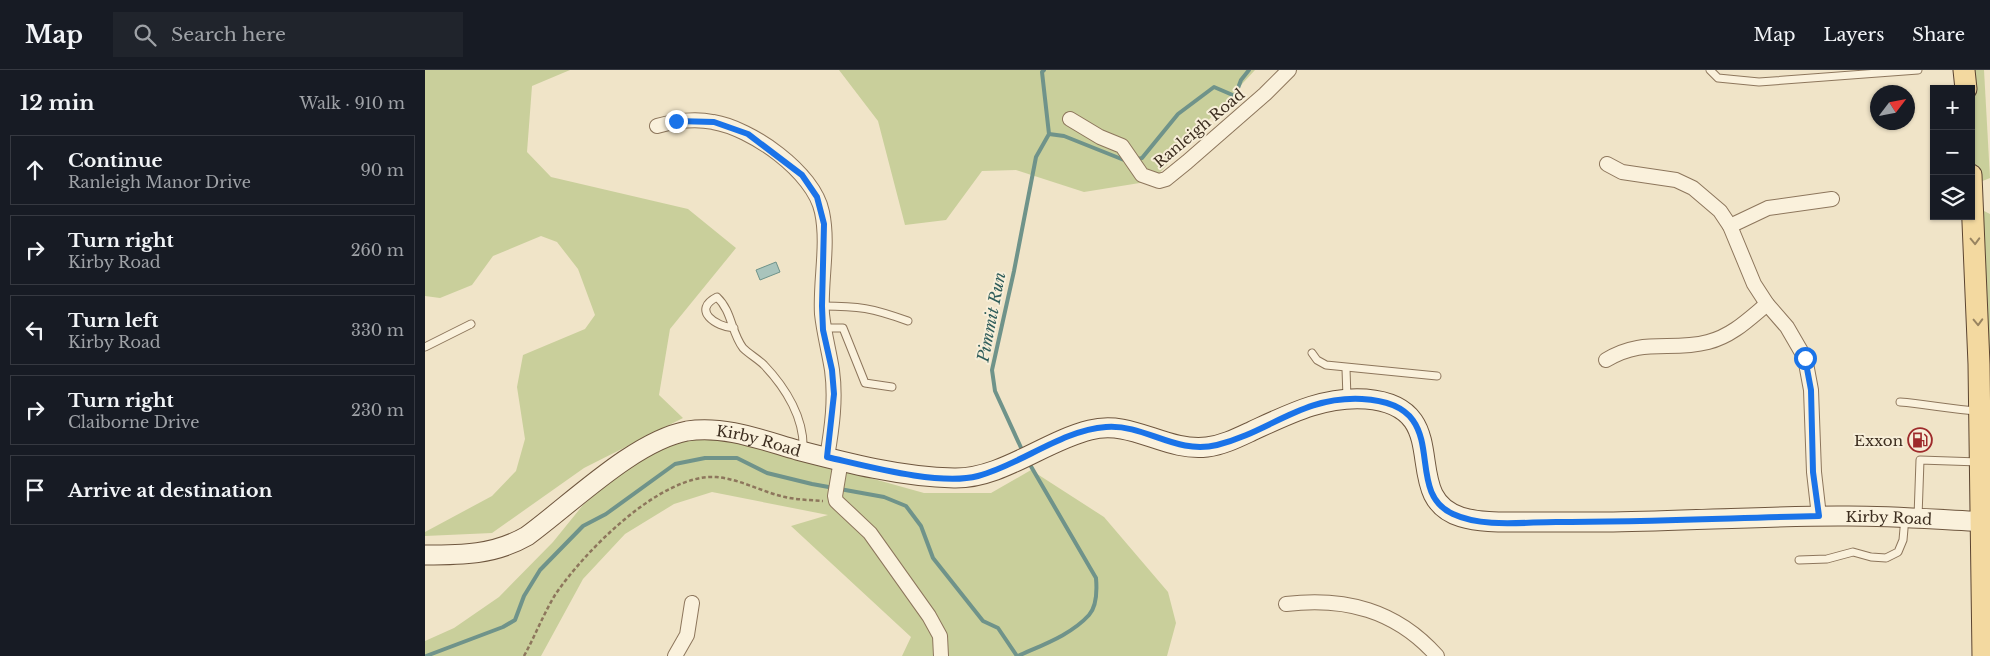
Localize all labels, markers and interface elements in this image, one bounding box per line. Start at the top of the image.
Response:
search box [113,12,463,57]
text: Map [25,20,83,49]
icon: search [131,21,159,49]
text: Search here [171,23,286,46]
text: Map [1754,24,1795,46]
text: Layers [1823,24,1884,46]
text: Share [1912,24,1965,46]
street label: Ranleigh Road [1150,85,1248,171]
north arrow [1870,85,1915,130]
map controls [1930,85,1975,220]
button: + [1930,85,1975,130]
text: 12 min [20,90,95,116]
text: Walk · 910 m [300,93,405,113]
route end [665,110,688,133]
button: − [1930,130,1975,175]
text: Continue [68,149,163,172]
icon: ahead [21,156,49,184]
text: 90 m [361,160,404,180]
text: Ranleigh Manor Drive [68,172,251,192]
button: layers [1930,175,1975,220]
text: Turn right [68,229,174,252]
icon: right [21,236,49,264]
one-way arrow [1969,238,1980,246]
text: 260 m [351,240,404,260]
text: Kirby Road [68,252,161,272]
water label: Pimmit Run [972,270,1010,365]
text: Turn left [68,309,159,332]
icon: left [21,316,49,344]
one-way arrow [1973,318,1983,326]
text: 330 m [351,320,404,340]
text: Kirby Road [68,332,161,352]
route start [1794,347,1817,370]
text: Turn right [68,389,174,412]
icon: right [21,396,49,424]
text: 230 m [351,400,404,420]
text: Claiborne Drive [68,412,199,432]
street label: Kirby Road [715,421,803,460]
fuel station icon: Exxon [1907,427,1933,453]
place label: Exxon [1854,431,1903,450]
icon: arrive [21,476,49,504]
text: Arrive at destination [68,479,272,502]
street label: Kirby Road [1846,506,1933,528]

